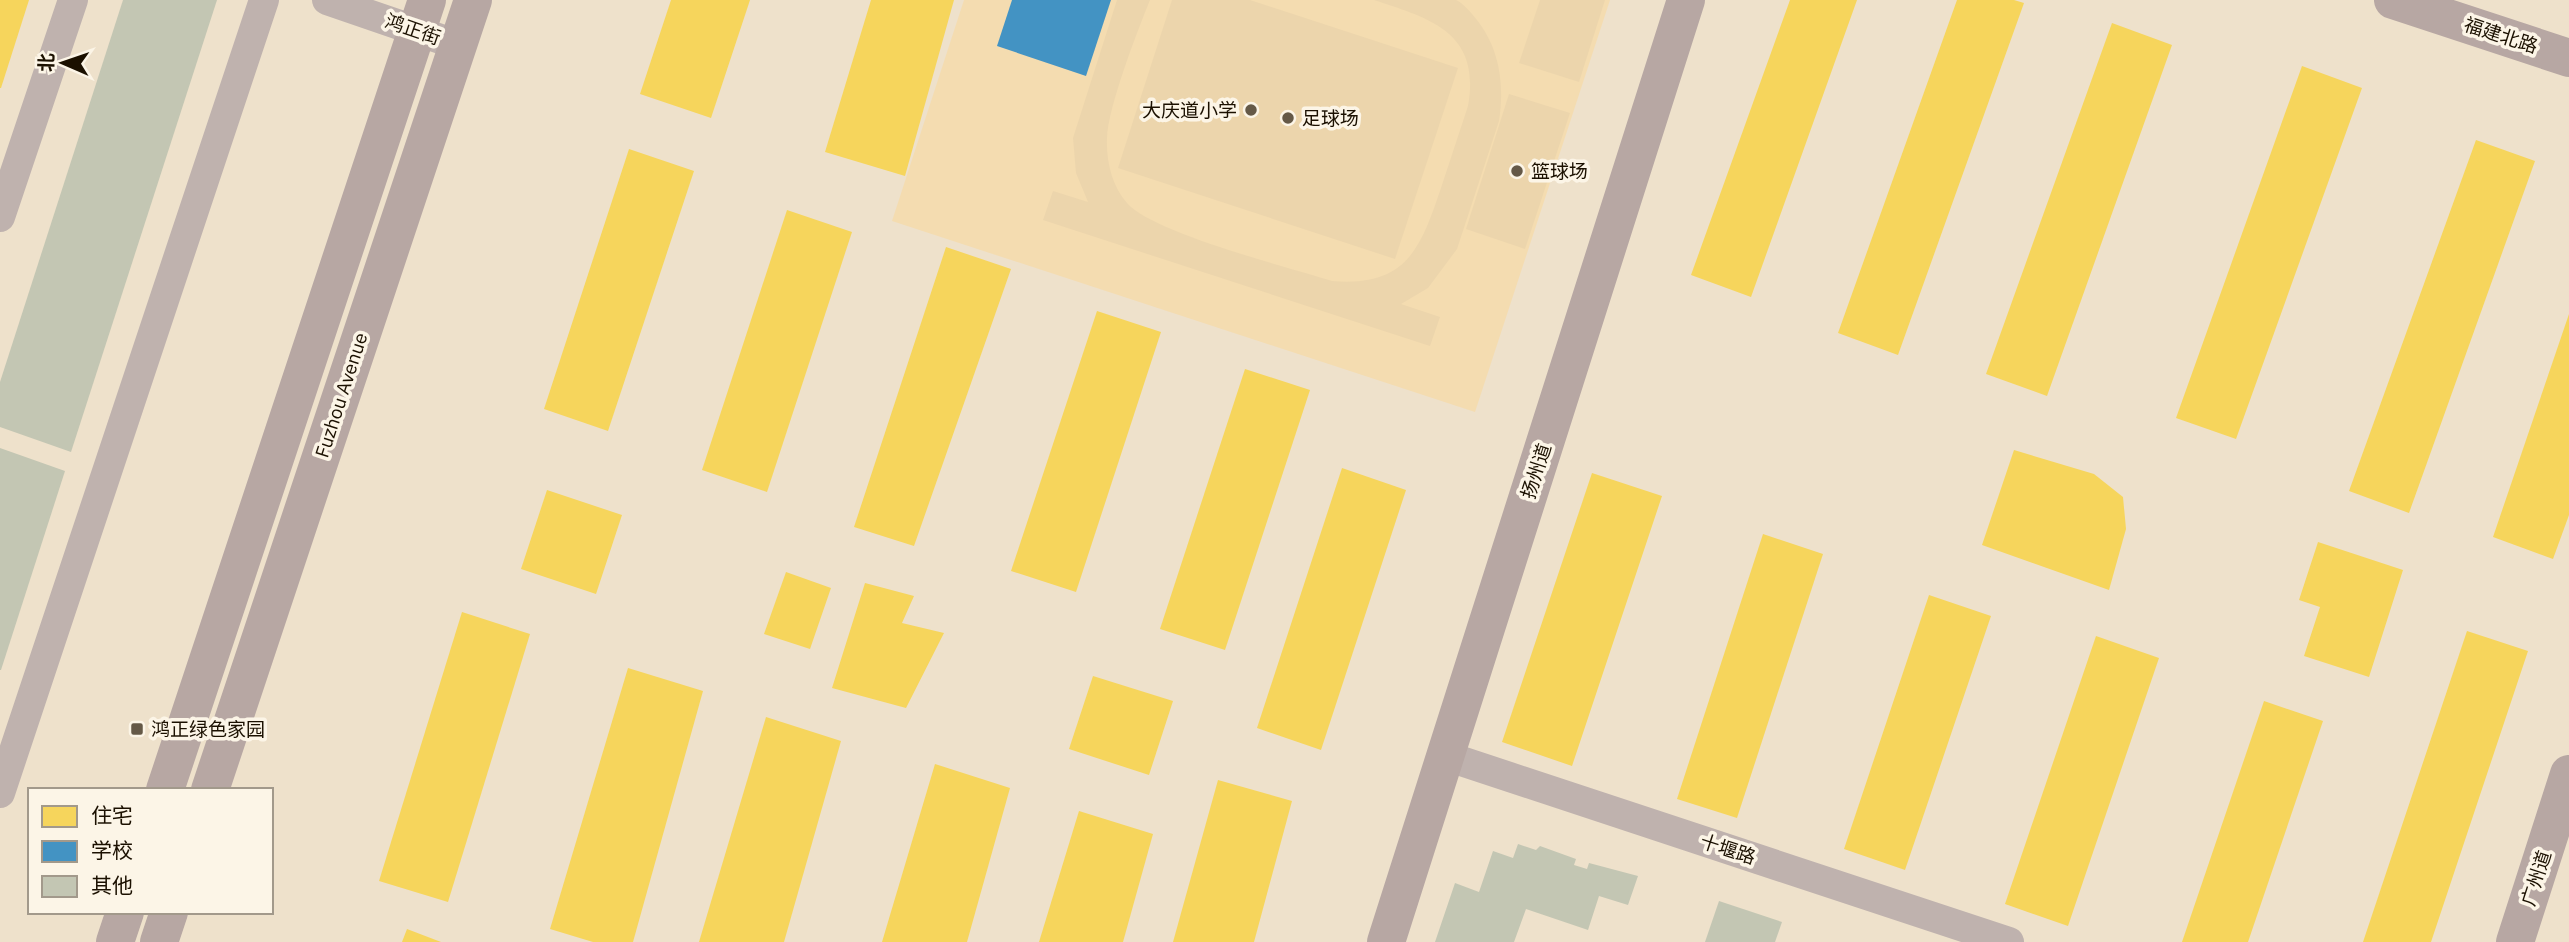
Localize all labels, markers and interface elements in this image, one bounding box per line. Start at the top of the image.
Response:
street label: 鸿正街 [382,8,444,50]
street label: 福建北路 [2461,12,2541,58]
north arrow [28,28,98,98]
text: 北 [34,52,58,72]
place label: 大庆道小学 [1142,98,1237,122]
marker: 大庆道小学 [1243,102,1259,118]
place label: 足球场 [1302,106,1359,130]
marker: 足球场 [1280,110,1296,126]
place label: 篮球场 [1531,159,1588,183]
marker: 篮球场 [1509,163,1525,179]
street label: Fuzhou Avenue [310,330,372,460]
street label: 扬州道 [1516,440,1556,502]
place label: 鸿正绿色家园 [151,717,265,741]
marker: 鸿正绿色家园 [129,721,145,737]
legend [28,788,273,914]
text: 住宅 [91,801,133,829]
street label: 十堰路 [1697,829,1759,869]
text: 学校 [91,836,133,864]
street label: 广州道 [2516,847,2556,909]
text: 其他 [91,871,133,899]

